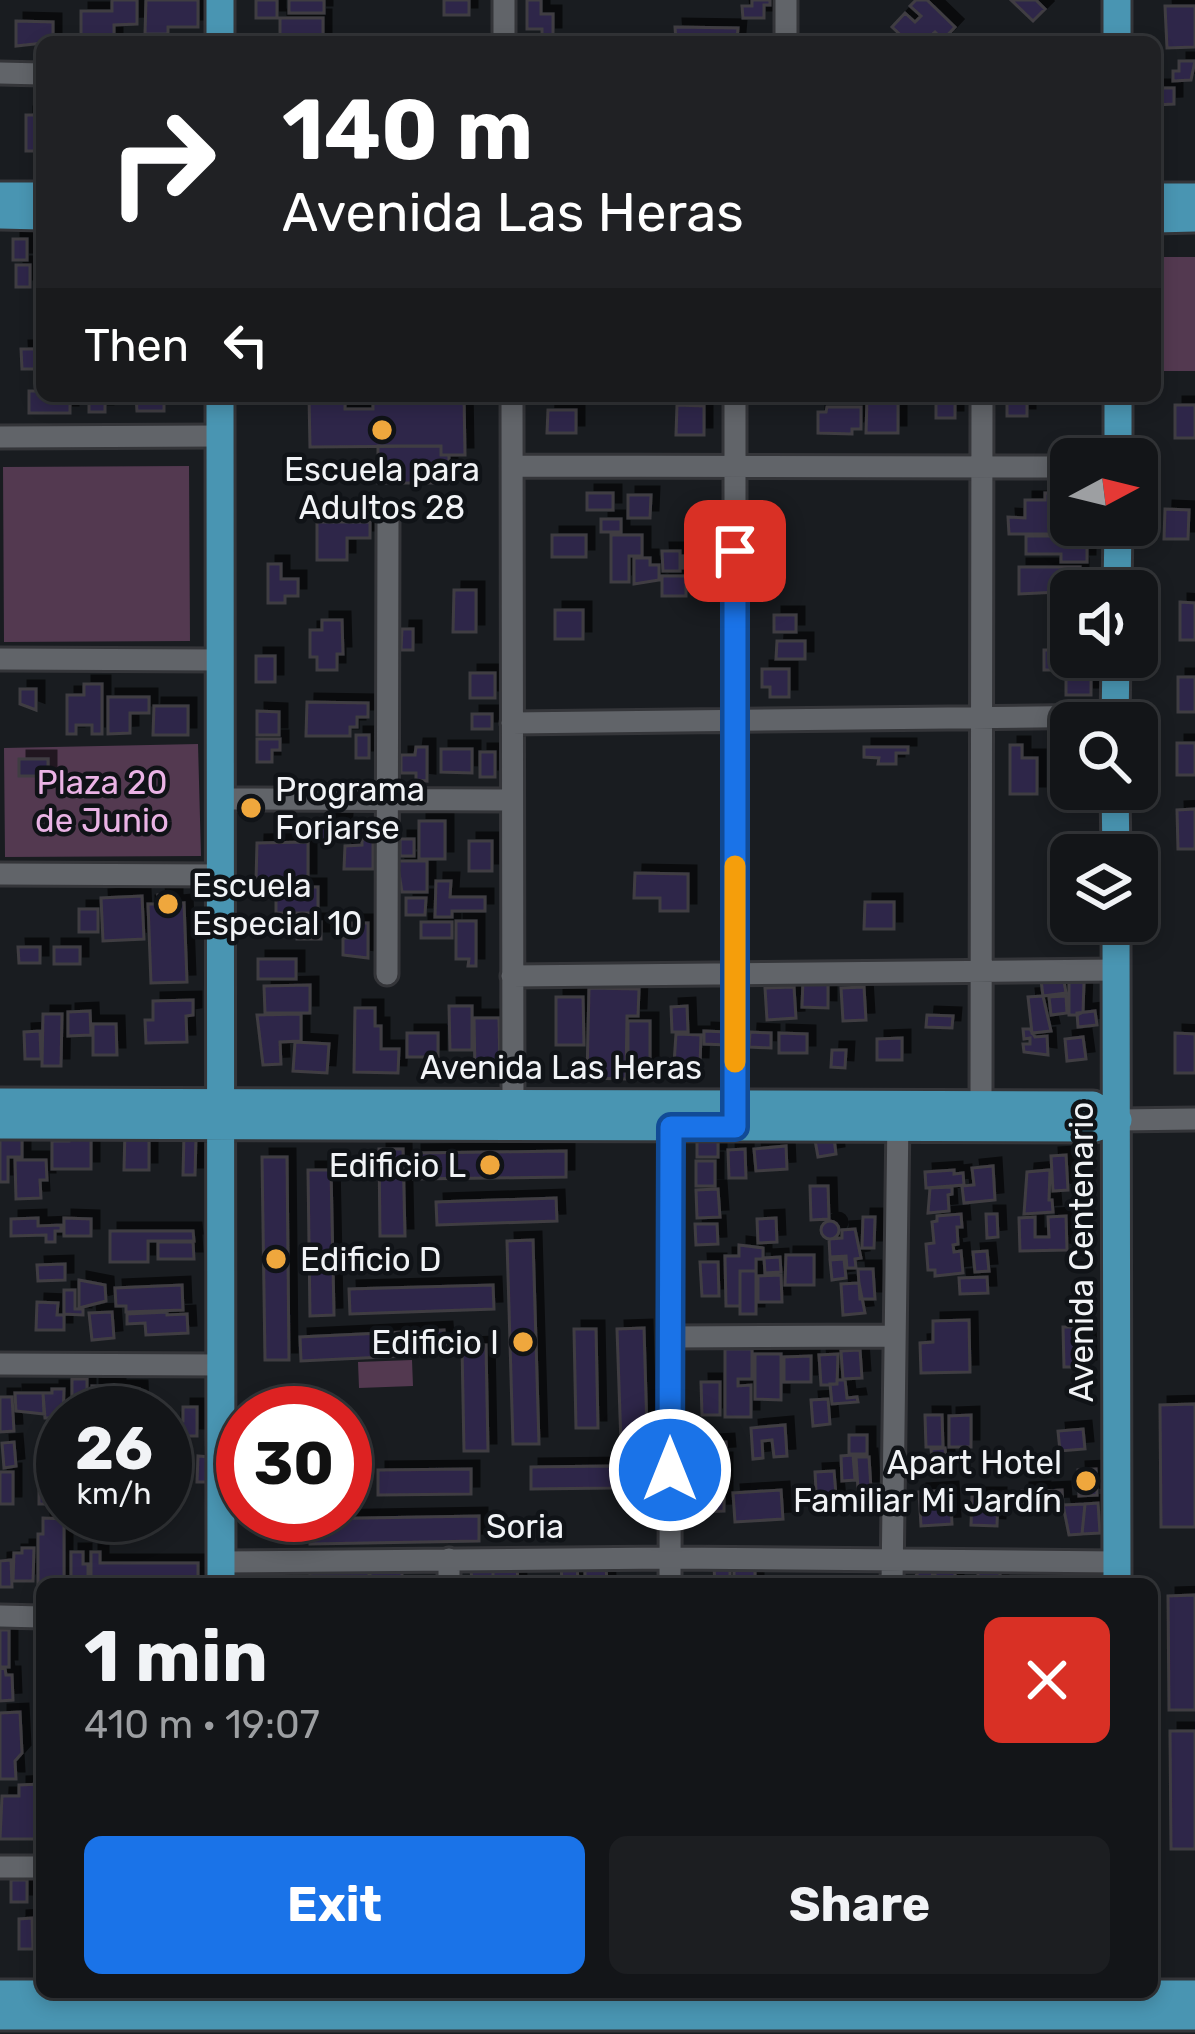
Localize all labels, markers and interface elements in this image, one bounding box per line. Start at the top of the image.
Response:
text: 140 m [282,80,533,180]
icon: right [84,84,240,240]
text: Avenida Las Heras [282,181,744,245]
icon: left [213,312,279,378]
text: Then [84,319,189,372]
marker: Escuela para Adultos 28 [369,417,395,443]
north arrow [1050,438,1158,546]
map controls [1050,438,1158,942]
place label: Escuela para Adultos 28 [284,450,480,527]
pin [684,500,786,602]
icon: arrive [702,518,768,584]
button: sound [1050,570,1158,678]
button: search [1050,702,1158,810]
park label: Plaza 20 de Junio [35,763,169,840]
place label: Programa Forjarse [275,770,425,847]
marker: Programa Forjarse [238,795,264,821]
button: layers [1050,834,1158,942]
place label: Escuela Especial 10 [192,866,363,943]
marker: Escuela Especial 10 [155,891,181,917]
street label: Avenida Las Heras [420,1048,702,1087]
street label: Avenida Centenario [1062,1102,1101,1402]
place label: Edificio L [329,1146,466,1185]
marker: Edificio L [477,1152,503,1178]
place label: Edificio D [300,1240,442,1279]
marker: Edificio D [263,1246,289,1272]
place label: Edificio I [371,1323,499,1362]
marker: Edificio I [510,1329,536,1355]
speed limit sign: 30 [216,1386,372,1542]
position arrow [607,1407,733,1533]
text: 26 [75,1413,153,1484]
place label: Apart Hotel Familiar Mi Jardín [793,1443,1062,1520]
marker: Apart Hotel Familiar Mi Jardín [1073,1468,1099,1494]
text: km/h [77,1476,151,1512]
street label: Soria [486,1507,564,1546]
text: 1 min [84,1614,268,1699]
button: close [984,1617,1110,1743]
text: 410 m · 19:07 [84,1702,320,1748]
button: Exit [84,1836,585,1974]
button: Share [609,1836,1110,1974]

